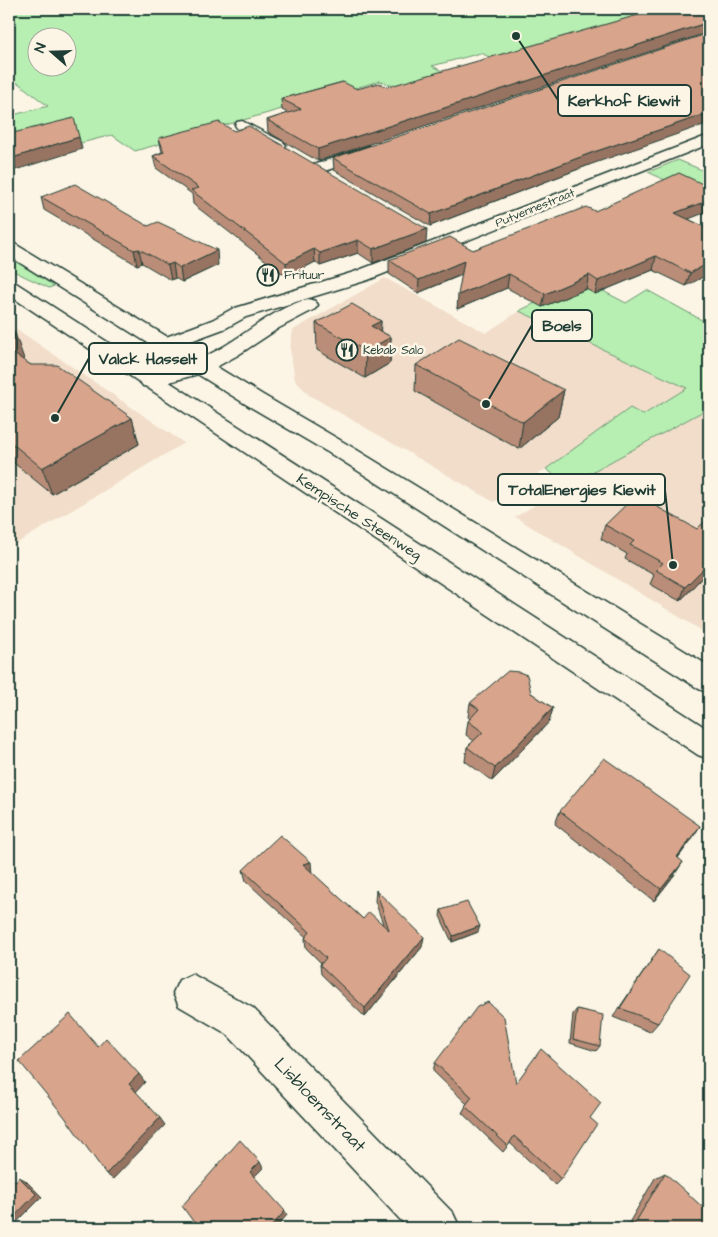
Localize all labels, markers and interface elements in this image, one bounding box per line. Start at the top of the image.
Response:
north arrow [28,28,78,78]
text: N [30,40,52,55]
callout: Kerkhof Kiewit [558,85,691,116]
text: Kerkhof Kiewit [568,90,681,112]
street label: Putvennestraat [493,184,577,232]
restaurant icon: Frituur [256,263,280,287]
place label: Frituur [284,267,325,284]
callout: Boels [532,310,592,341]
text: Boels [542,315,582,337]
restaurant icon: Kebab Salo [335,338,359,362]
place label: Kebab Salo [363,342,424,359]
callout: Valck Hasselt [89,343,207,374]
text: Valck Hasselt [98,348,198,370]
street label: Kempische Steenweg [292,469,426,566]
callout: TotalEnergies Kiewit [498,474,665,505]
text: TotalEnergies Kiewit [507,479,656,503]
street label: Lisbloemstraat [268,1052,372,1158]

